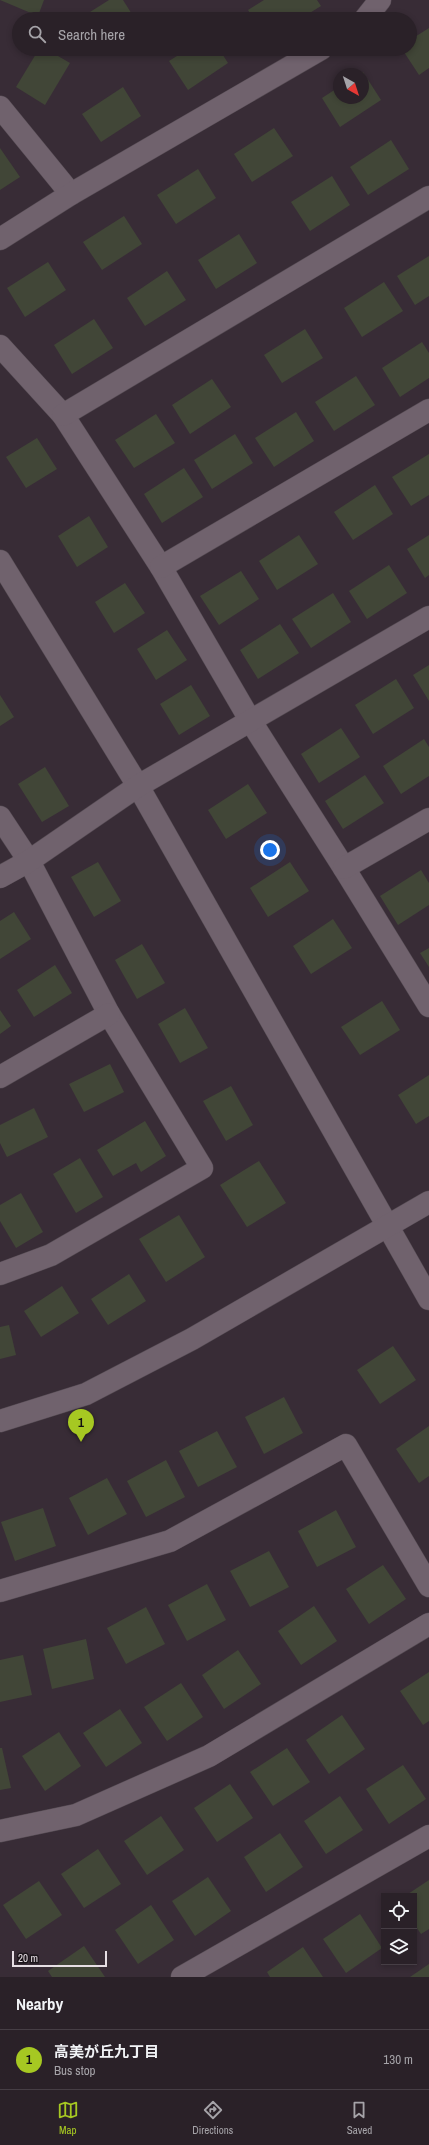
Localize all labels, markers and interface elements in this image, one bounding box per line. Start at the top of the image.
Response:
search box [12,12,417,56]
icon: search [26,23,48,45]
text: Search here [58,24,125,45]
north arrow [333,68,369,104]
your location [260,840,280,860]
pin: 1 [68,1409,94,1442]
map controls [381,1893,417,1965]
button: locate [381,1893,417,1929]
button: layers [381,1929,417,1965]
scale bar [12,1949,107,1968]
text: 20 m [18,1951,38,1965]
text: Nearby [16,1992,63,2015]
text: 高美が丘九丁目 [54,2041,159,2062]
text: 1 [26,2051,32,2068]
text: 130 m [383,2051,413,2068]
text: Bus stop [54,2062,95,2079]
tab: Map [57,2099,79,2137]
tab: Directions [192,2099,233,2137]
tab: Saved [347,2099,372,2137]

